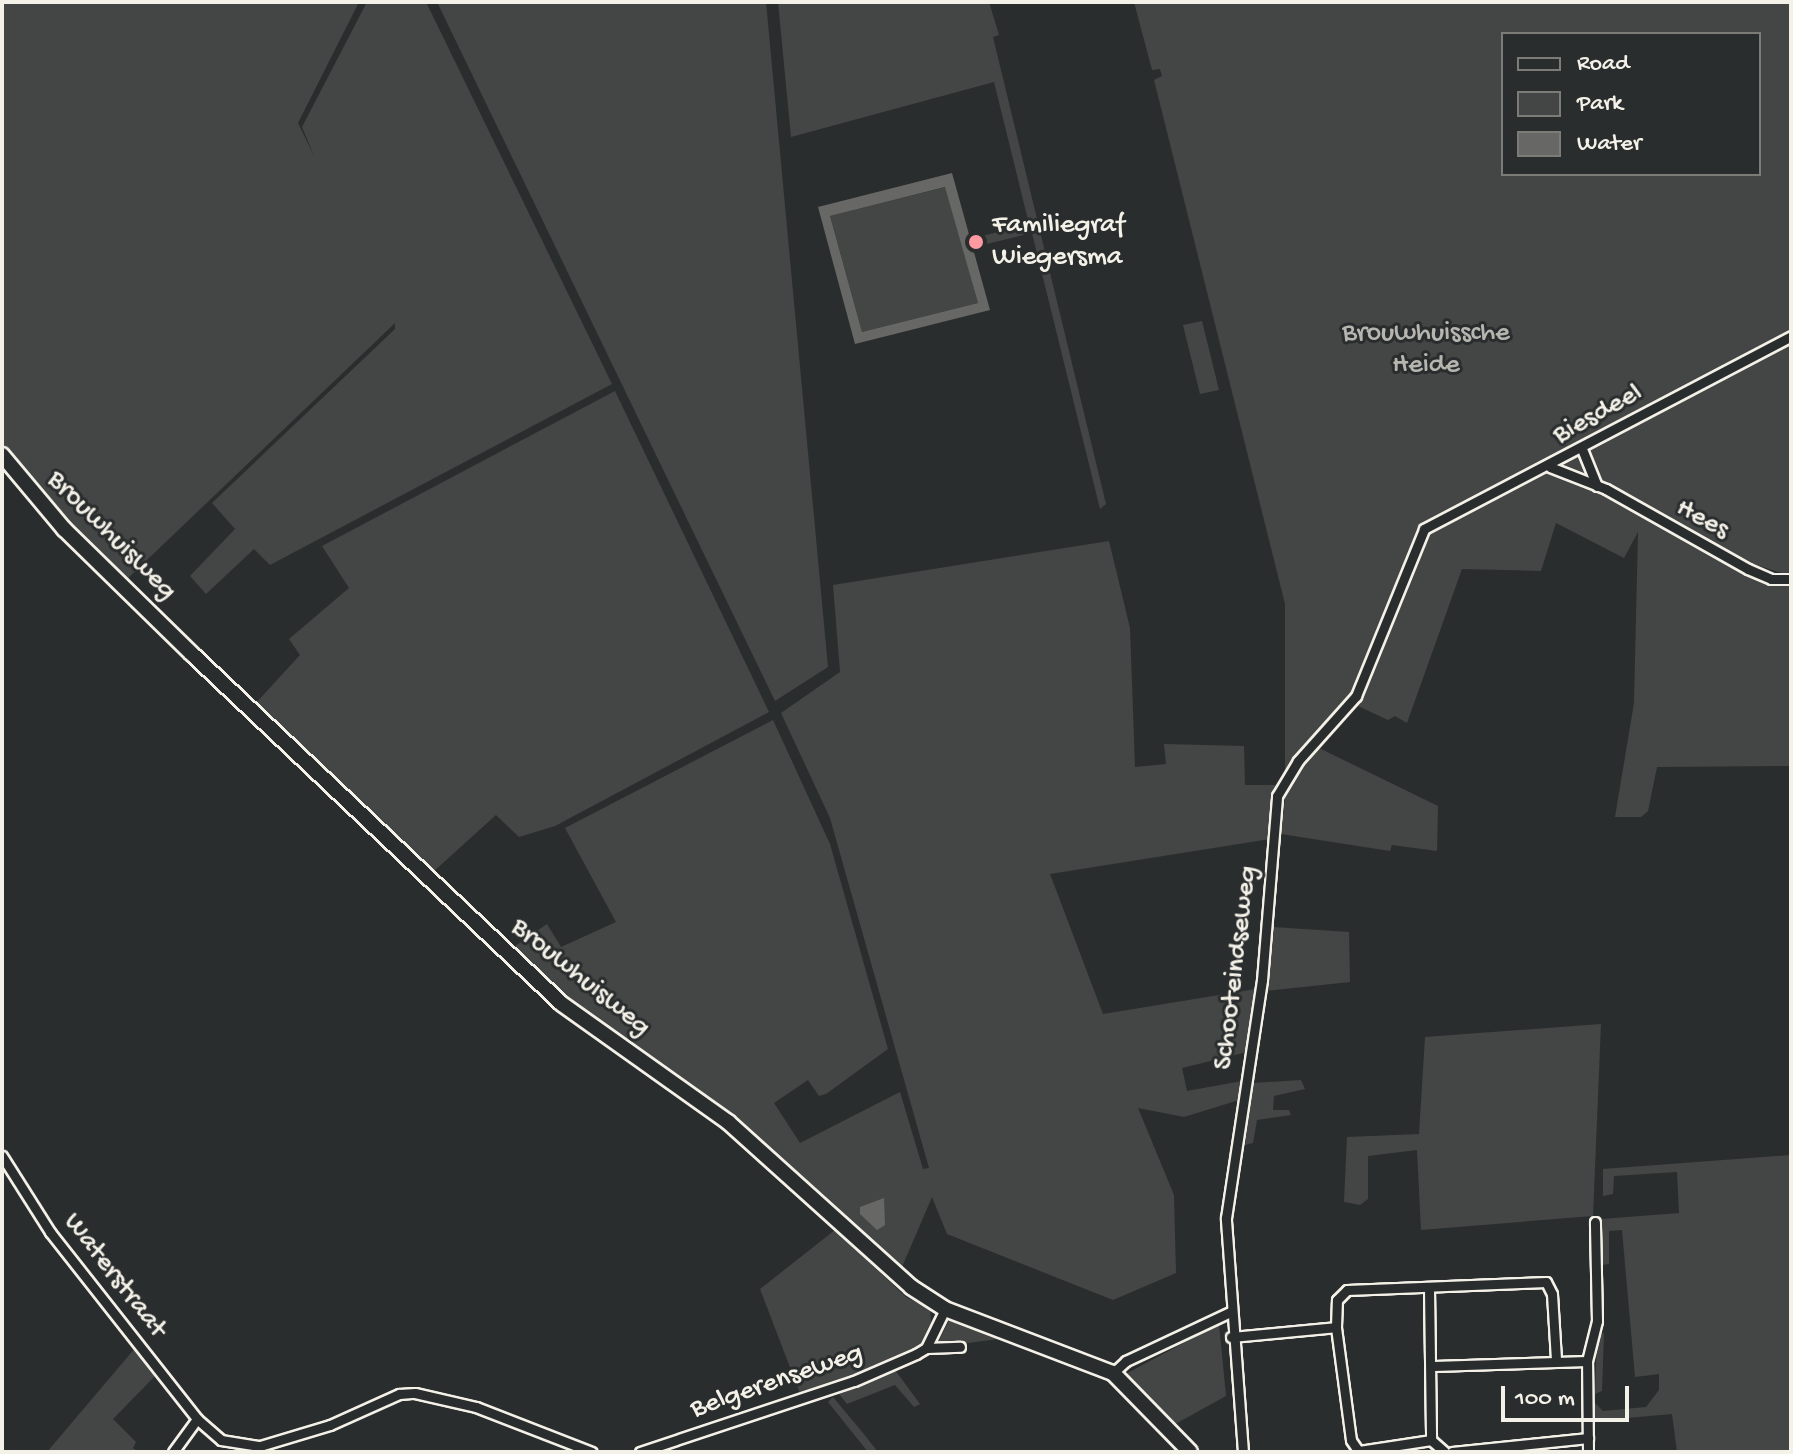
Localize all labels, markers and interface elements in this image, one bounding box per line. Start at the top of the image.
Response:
legend [1501,32,1761,176]
text: Road [1577,50,1629,79]
text: Park [1577,90,1623,119]
text: Water [1577,130,1641,159]
place label: Familiegraf Wiegersma [992,209,1124,275]
marker: Familiegraf Wiegersma [967,233,985,251]
park label: Brouwhuissche Heide [1342,317,1510,383]
street label: Biesdeel [1548,377,1648,453]
street label: Brouwhuisweg [39,464,183,608]
street label: Hees [1670,492,1734,548]
street label: Schooteindseweg [1208,864,1266,1072]
street label: Brouwhuisweg [503,911,657,1045]
street label: Waterstraat [55,1207,173,1345]
street label: Belgerenseweg [687,1337,867,1427]
scale bar [1505,1370,1633,1420]
text: 100 m [1515,1385,1575,1414]

